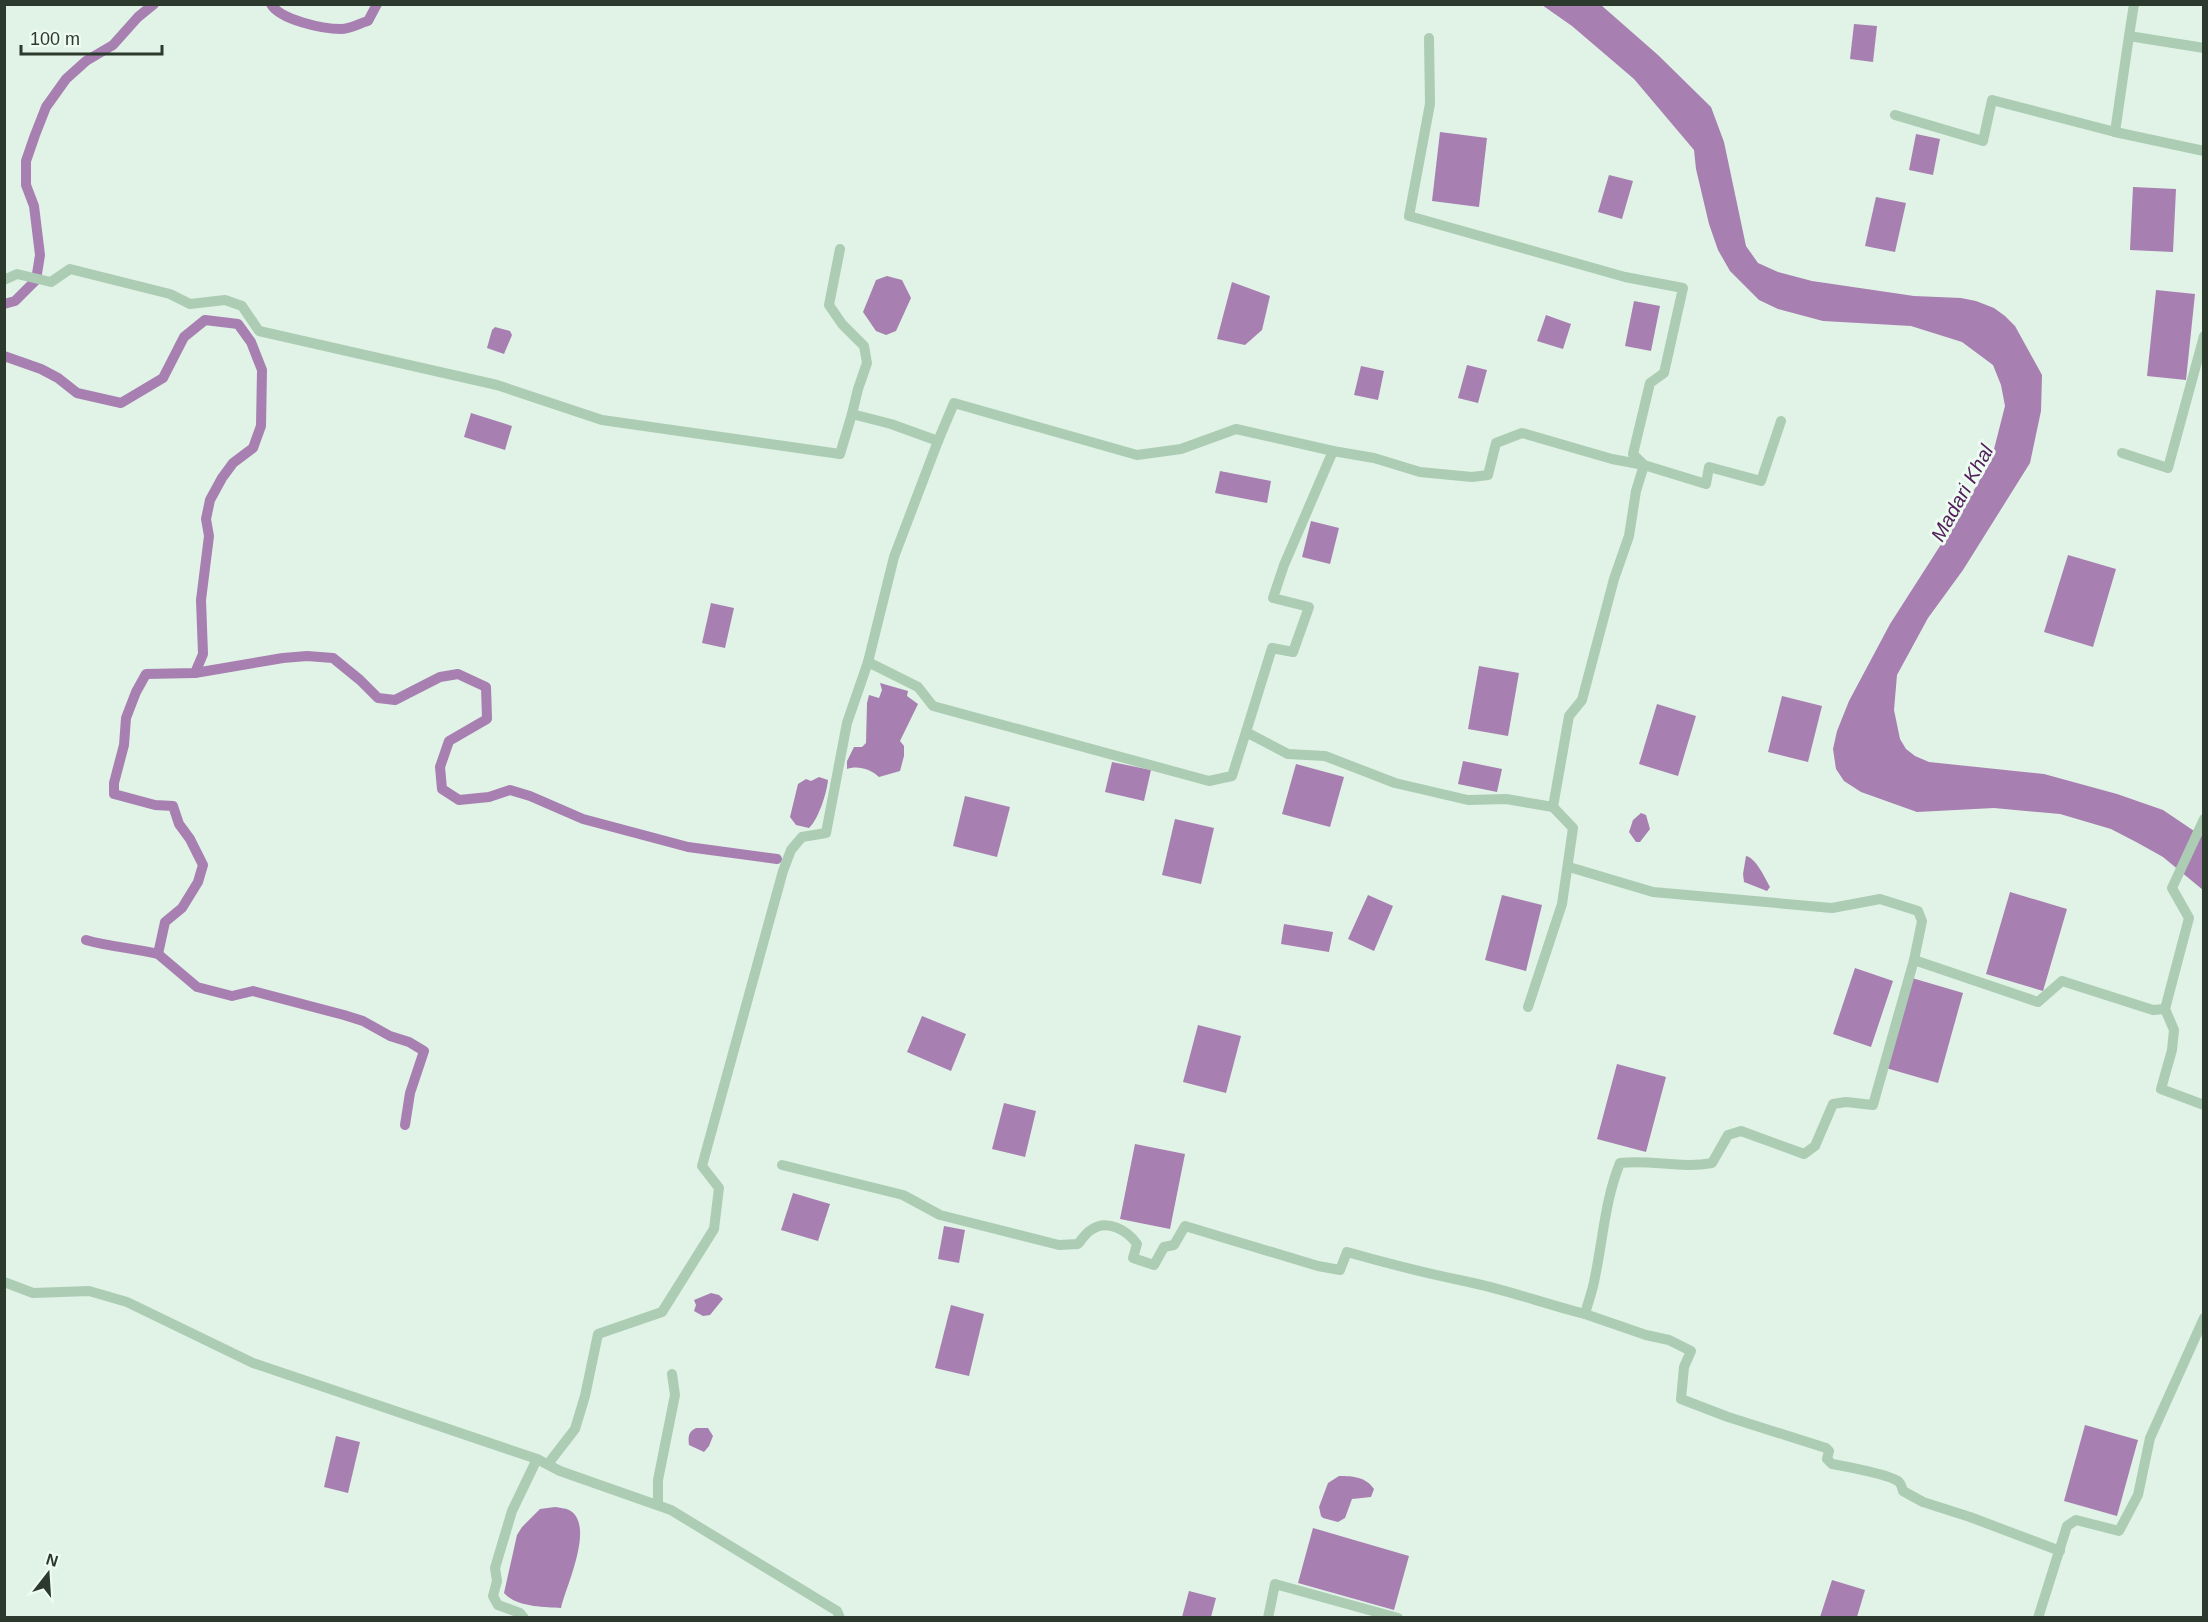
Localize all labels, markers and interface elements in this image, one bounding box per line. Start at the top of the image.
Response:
scale bar [21,18,162,56]
text: 100 m [30,29,80,49]
water label: Madari Khal [1927,441,1998,545]
north arrow [18,1544,78,1604]
text: N [44,1550,60,1570]

